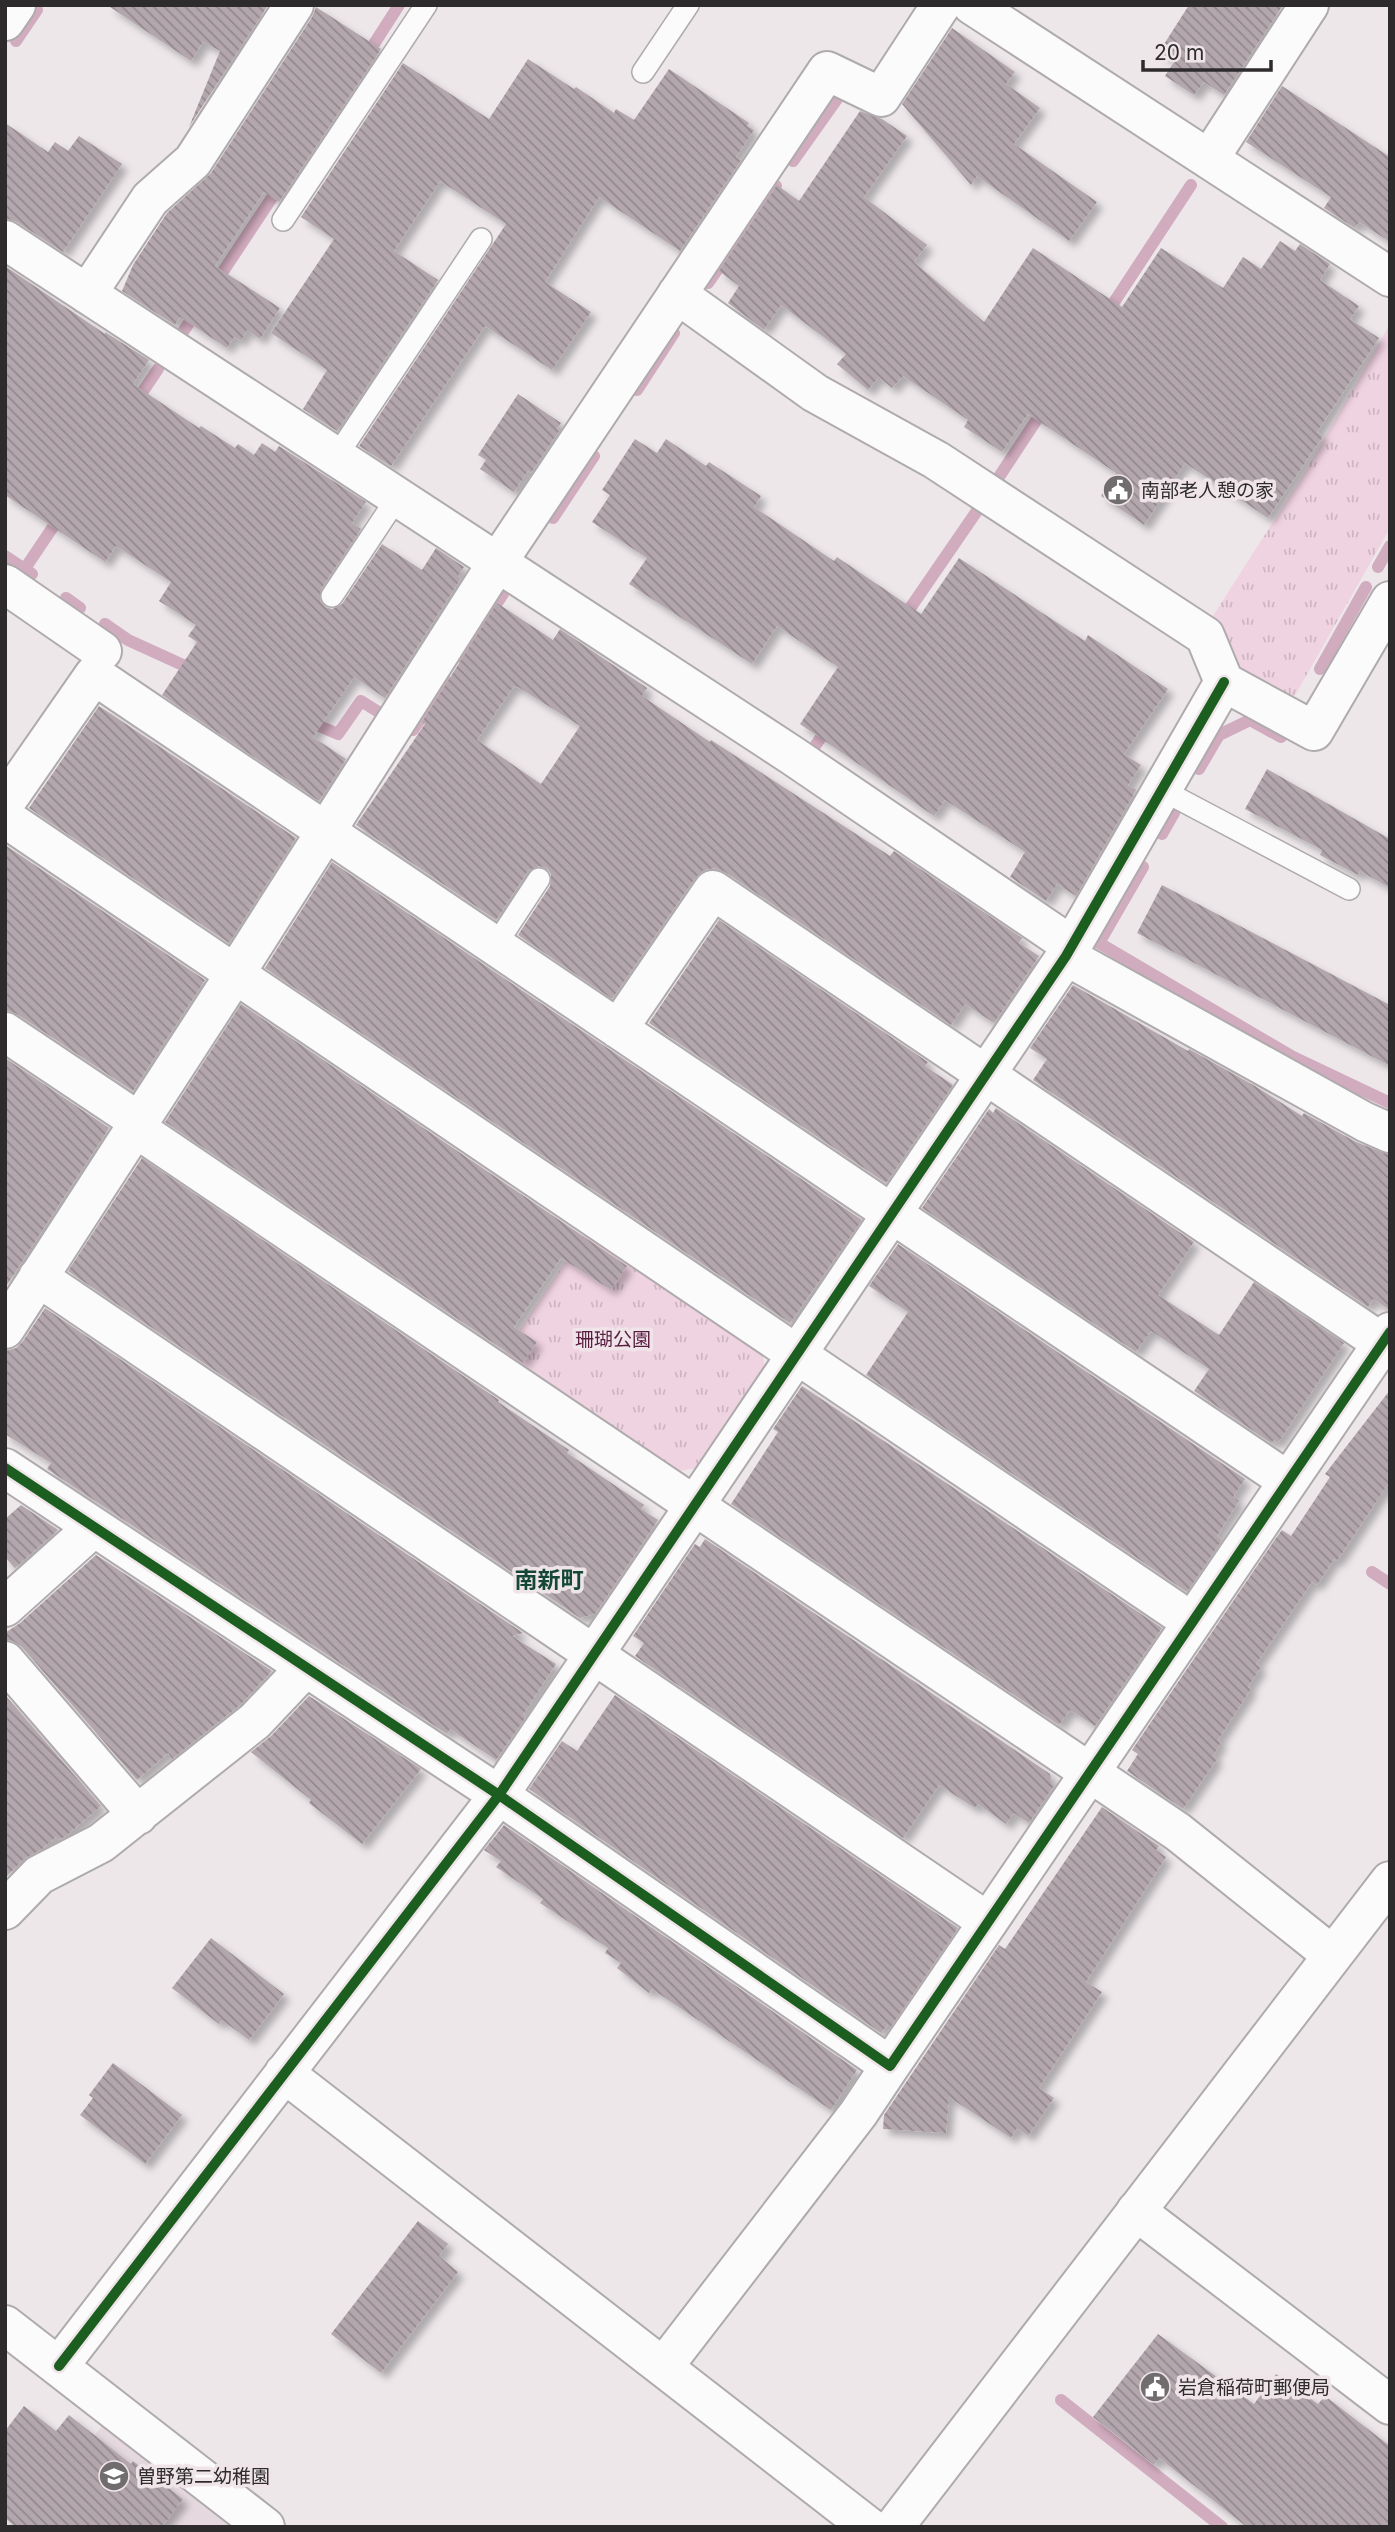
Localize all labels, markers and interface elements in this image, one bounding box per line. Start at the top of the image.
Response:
scale bar [1143,28,1271,72]
text: 20 m [1154,40,1204,65]
public building icon: 南部老人憩の家 [1101,473,1135,507]
place label: 南部老人憩の家 [1141,479,1274,502]
park label: 珊瑚公園 [575,1328,651,1351]
district label: 南新町 [515,1566,584,1594]
public building icon: 岩倉稲荷町郵便局 [1138,2370,1172,2404]
place label: 岩倉稲荷町郵便局 [1178,2376,1330,2399]
school or university icon: 曽野第二幼稚園 [97,2459,131,2493]
place label: 曽野第二幼稚園 [137,2465,270,2488]

